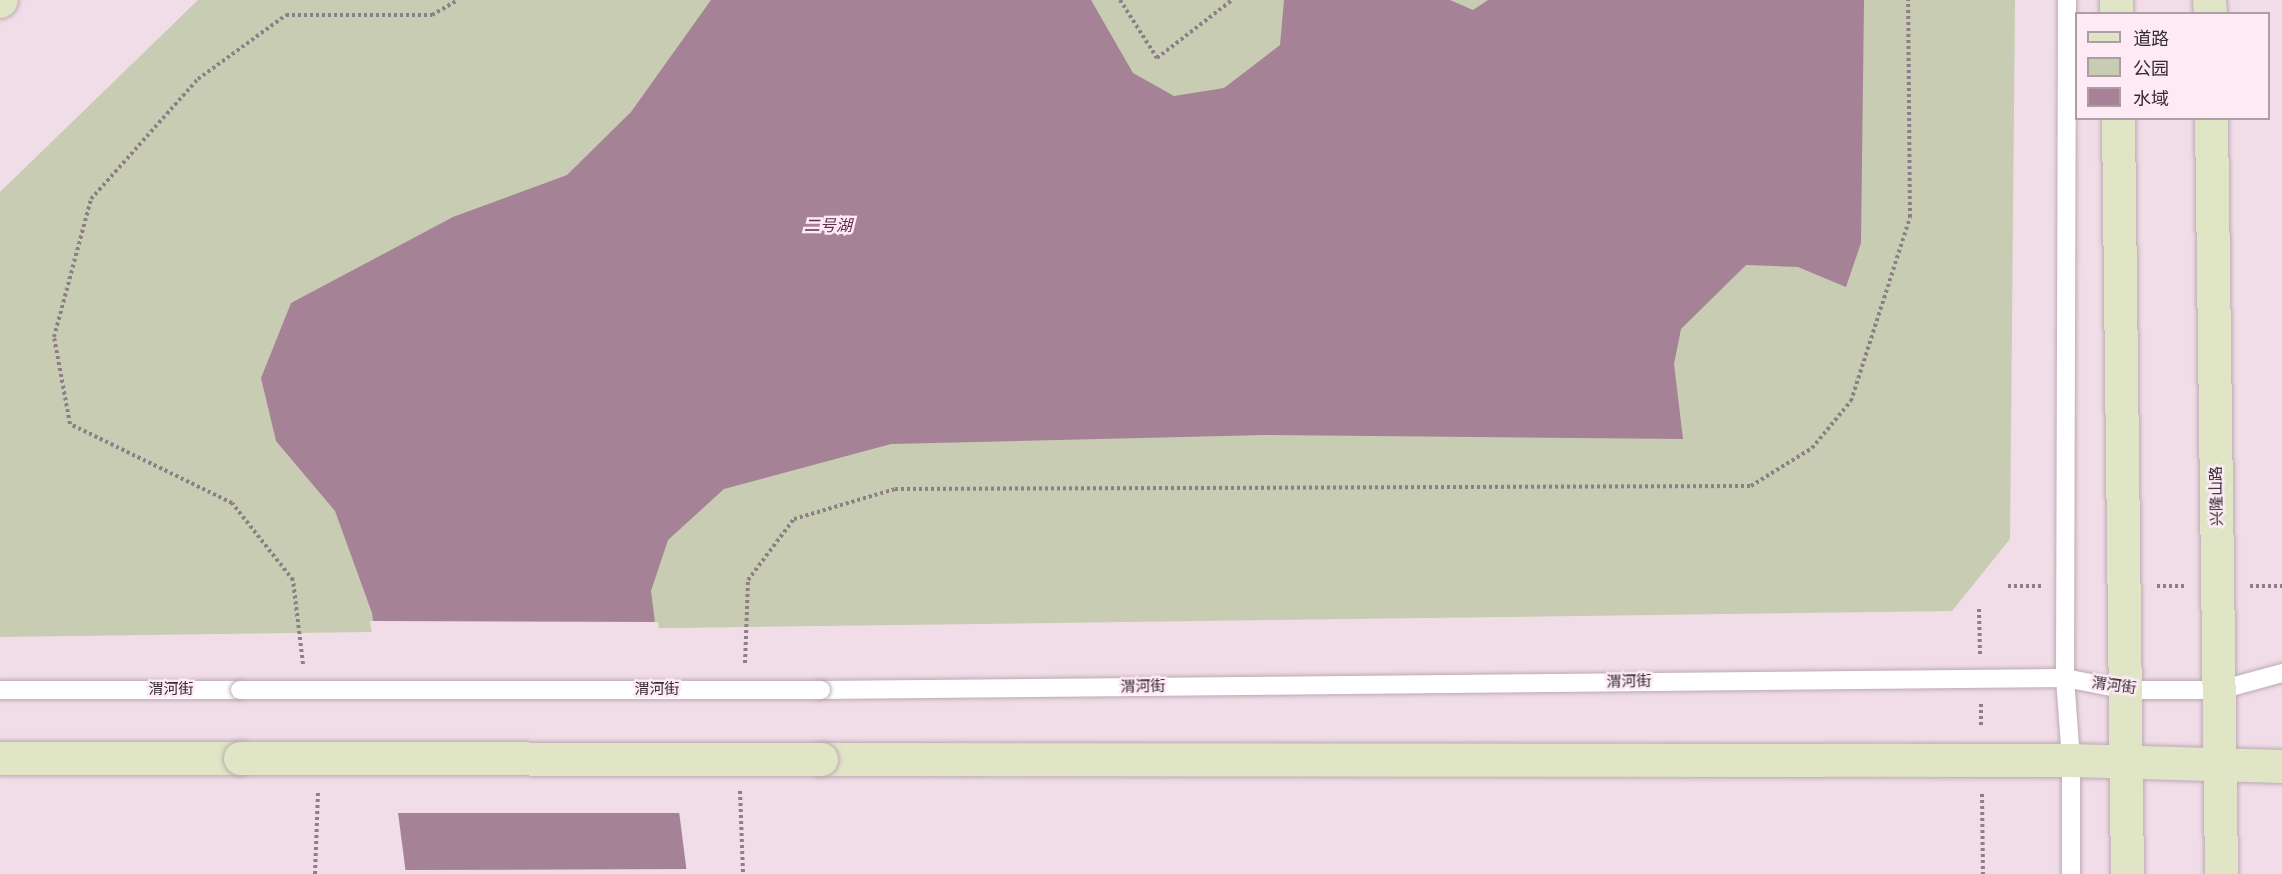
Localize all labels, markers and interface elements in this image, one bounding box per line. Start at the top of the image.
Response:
legend [2075,12,2270,120]
text: 道路 [2133,28,2169,50]
text: 公园 [2133,58,2169,80]
text: 水域 [2133,88,2169,110]
water label: 二号湖 [804,216,852,236]
street label: 兴隆山路 [2207,466,2227,526]
street label: 渭河街 [1606,673,1652,691]
street label: 渭河街 [2090,674,2138,698]
street label: 渭河街 [1120,678,1166,696]
street label: 渭河街 [149,681,193,699]
street label: 渭河街 [635,681,679,699]

